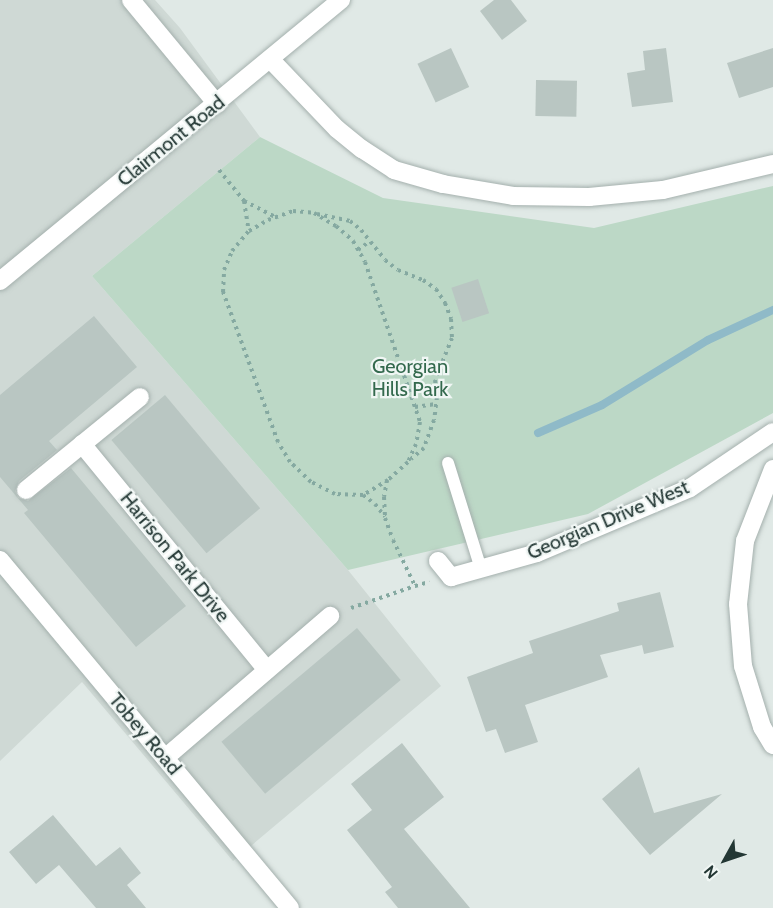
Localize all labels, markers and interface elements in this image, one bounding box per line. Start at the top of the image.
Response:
street label: Clairmont Road [112,90,230,192]
park label: Georgian Hills Park [372,354,448,401]
street label: Georgian Drive West [524,475,692,565]
street label: Harrison Park Drive [115,487,235,627]
street label: Tobey Road [104,688,186,780]
north arrow [695,830,755,890]
text: N [700,861,722,882]

